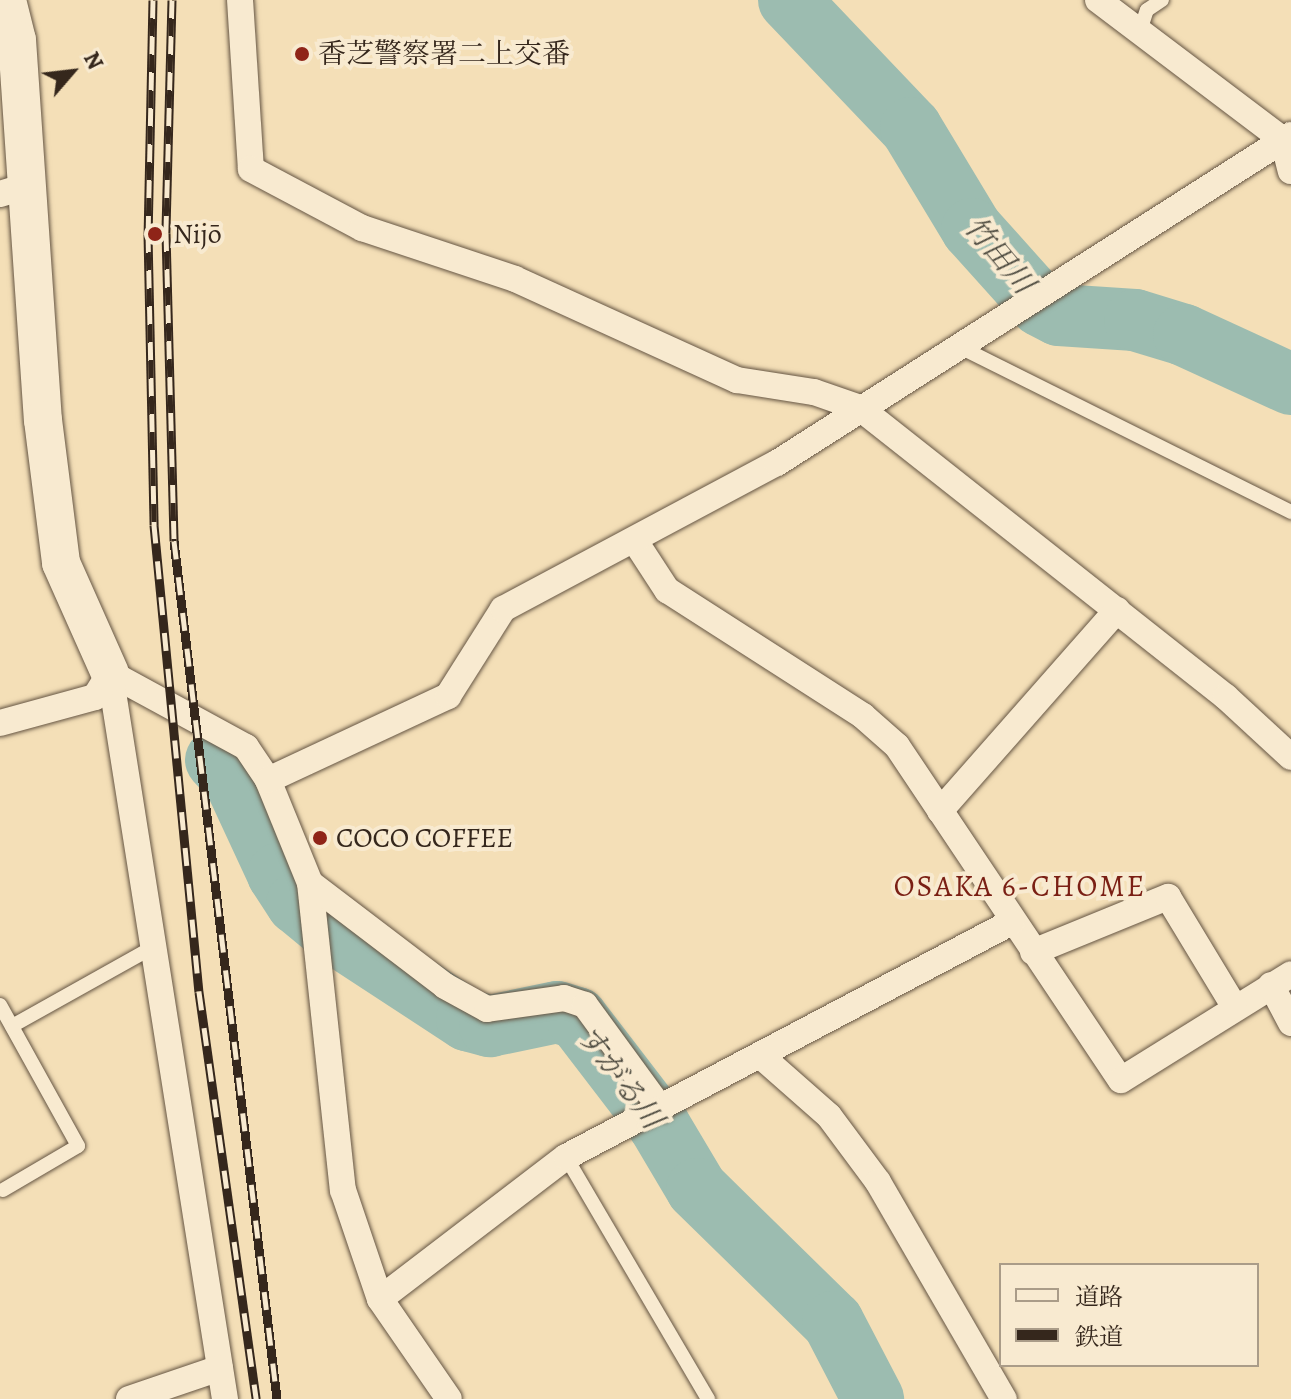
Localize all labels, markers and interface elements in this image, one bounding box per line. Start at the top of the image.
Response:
north arrow [32,32,112,112]
place label: 香芝警察署二上交番 [318,37,570,71]
marker: 香芝警察署二上交番 [293,45,311,63]
text: N [76,47,110,75]
water label: 竹田川 [956,209,1042,301]
place label: Nijō [173,217,222,251]
marker: Nijō [144,223,166,245]
place label: COCO COFFEE [336,821,513,855]
marker: COCO COFFEE [311,829,329,847]
district label: OSAKA 6-CHOME [894,868,1146,904]
water label: すがる川 [570,1018,670,1136]
legend [999,1263,1259,1367]
text: 道路 [1075,1281,1123,1313]
text: 鉄道 [1075,1321,1123,1353]

